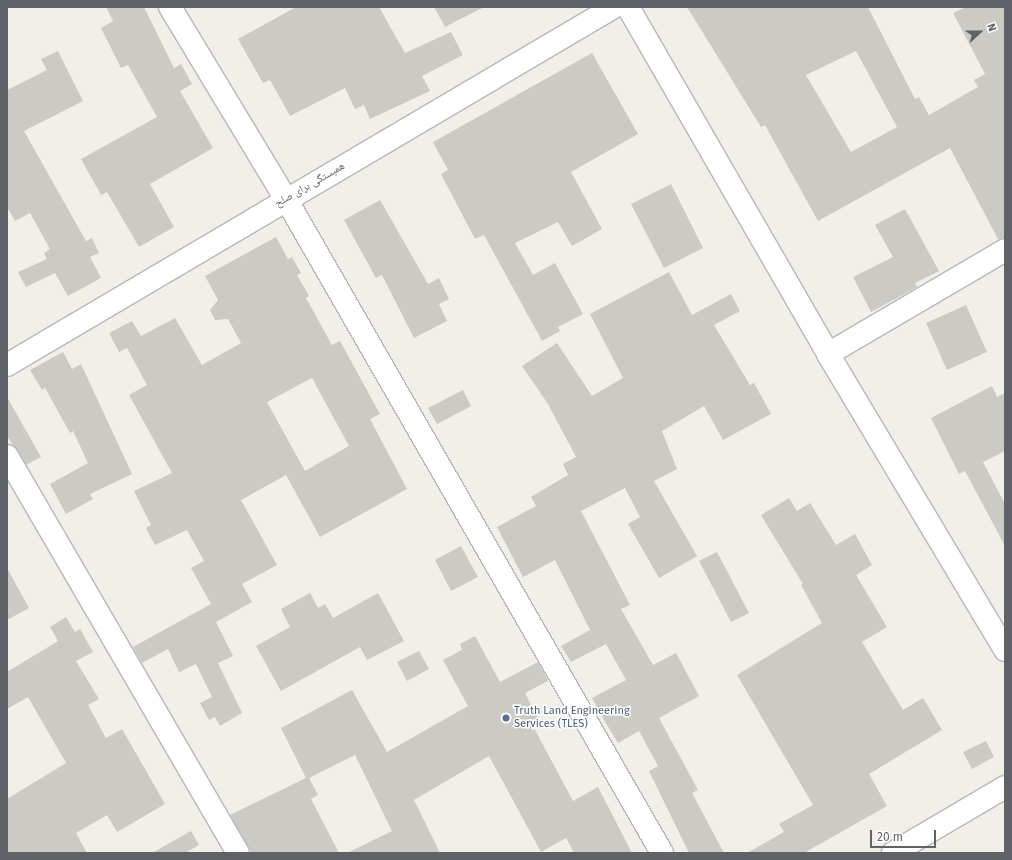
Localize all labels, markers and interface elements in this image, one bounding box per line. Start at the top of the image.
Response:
north arrow [960,12,1000,52]
text: N [984,22,999,33]
street label: همبستگی برای صلح [273,160,347,210]
place label: Truth Land Engineering Services (TLES) [514,705,630,731]
marker: Truth Land Engineering Services (TLES) [501,713,511,723]
scale bar [872,822,938,848]
text: 20 m [877,830,903,844]

